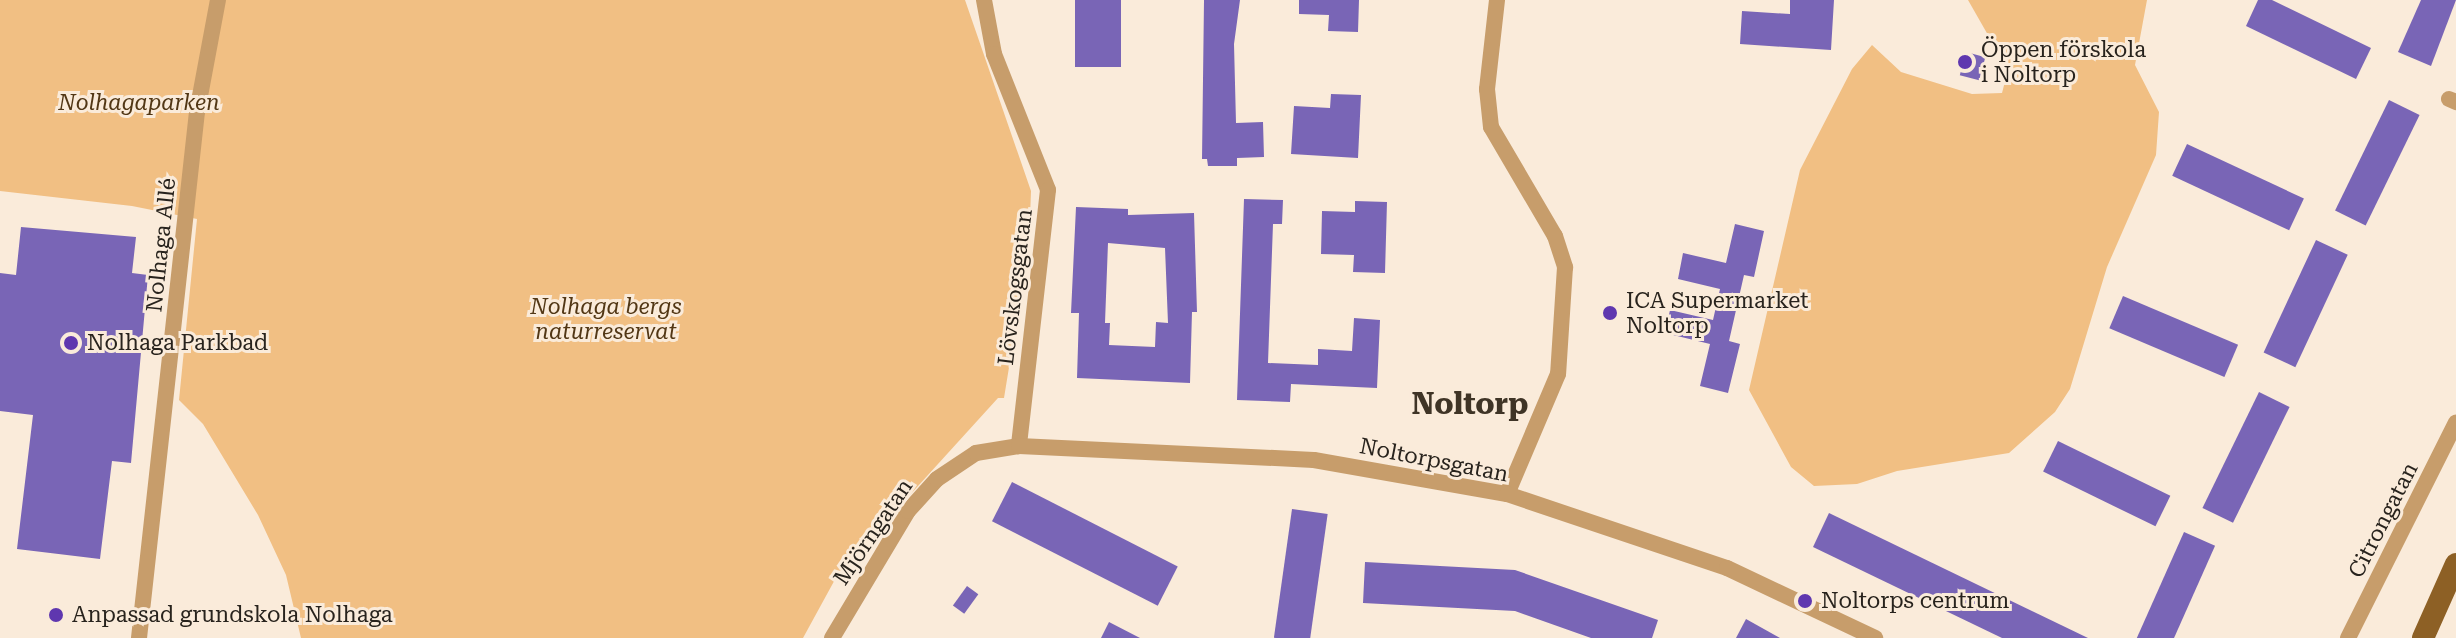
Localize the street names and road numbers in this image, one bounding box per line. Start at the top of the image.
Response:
street label: Nolhaga Allé [141,177,181,313]
street label: Lövskogsgatan [992,207,1038,367]
street label: Noltorpsgatan [1357,433,1511,487]
street label: Citrongatan [2343,458,2423,582]
street label: Mjörngatan [828,474,918,590]

